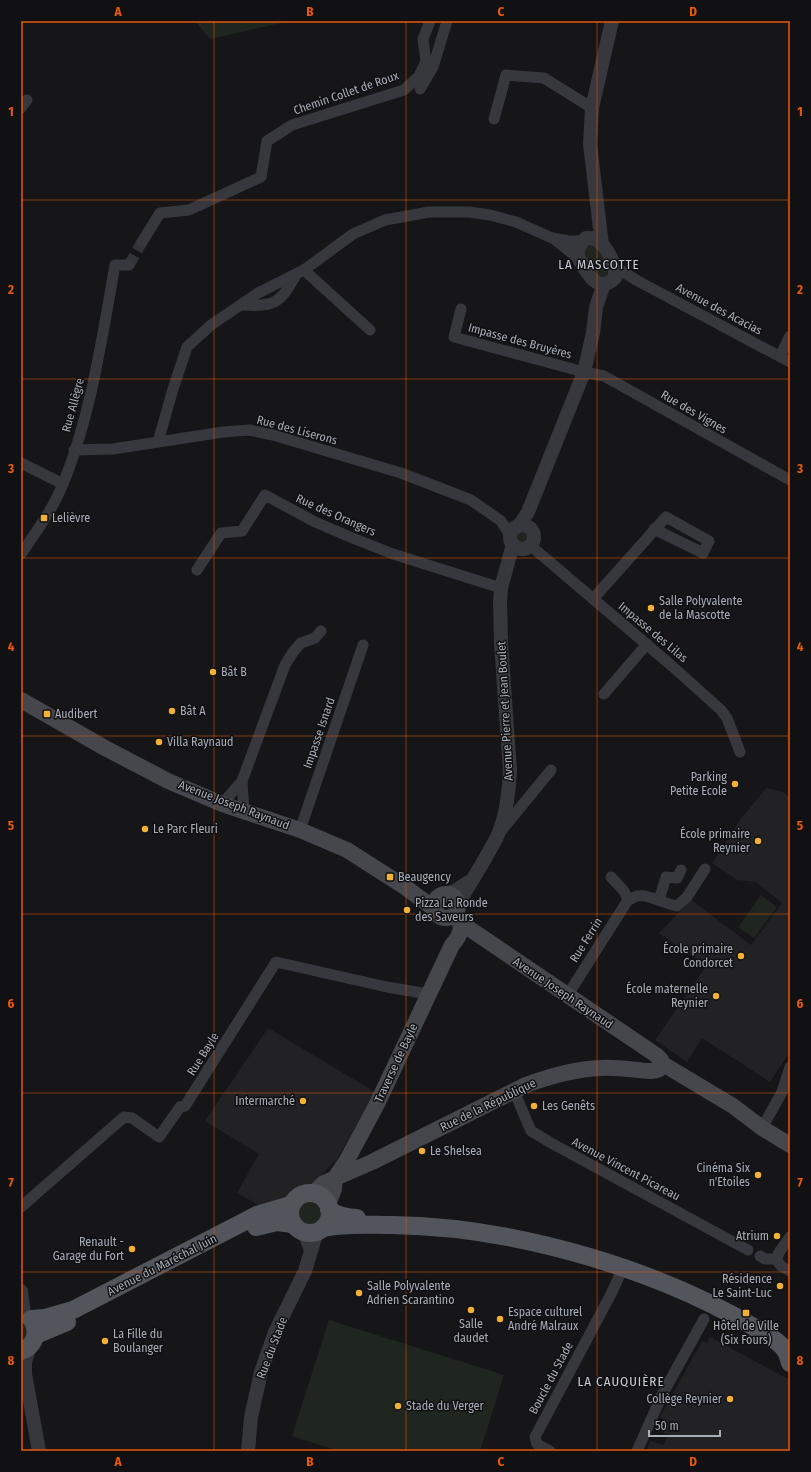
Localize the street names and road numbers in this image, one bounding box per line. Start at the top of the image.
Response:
street label: Chemin Collet de Roux [292,68,401,118]
street label: Avenue des Acacias [674,280,764,338]
street label: Impasse des Bruyères [467,320,573,362]
street label: Rue Allègre [59,376,87,434]
street label: Rue des Vignes [658,387,730,437]
street label: Rue des Liserons [255,413,339,447]
street label: Rue des Orangers [294,491,378,539]
street label: Impasse des Lilas [616,599,690,665]
street label: Avenue Pierre et Jean Boulet [494,641,516,781]
street label: Impasse Isnard [300,696,338,770]
street label: Avenue Joseph Raynaud [177,777,291,833]
street label: Rue Ferrin [567,915,605,965]
street label: Avenue Joseph Raynaud [510,954,616,1032]
street label: Traverse de Bayle [372,1021,420,1105]
street label: Rue Bayle [184,1030,222,1078]
street label: Rue de la République [438,1076,538,1134]
street label: Avenue Vincent Picareau [570,1135,682,1203]
street label: Avenue du Maréchal Juin [105,1231,219,1299]
street label: Rue du Stade [254,1315,290,1381]
street label: Boucle du Stade [526,1339,576,1416]

